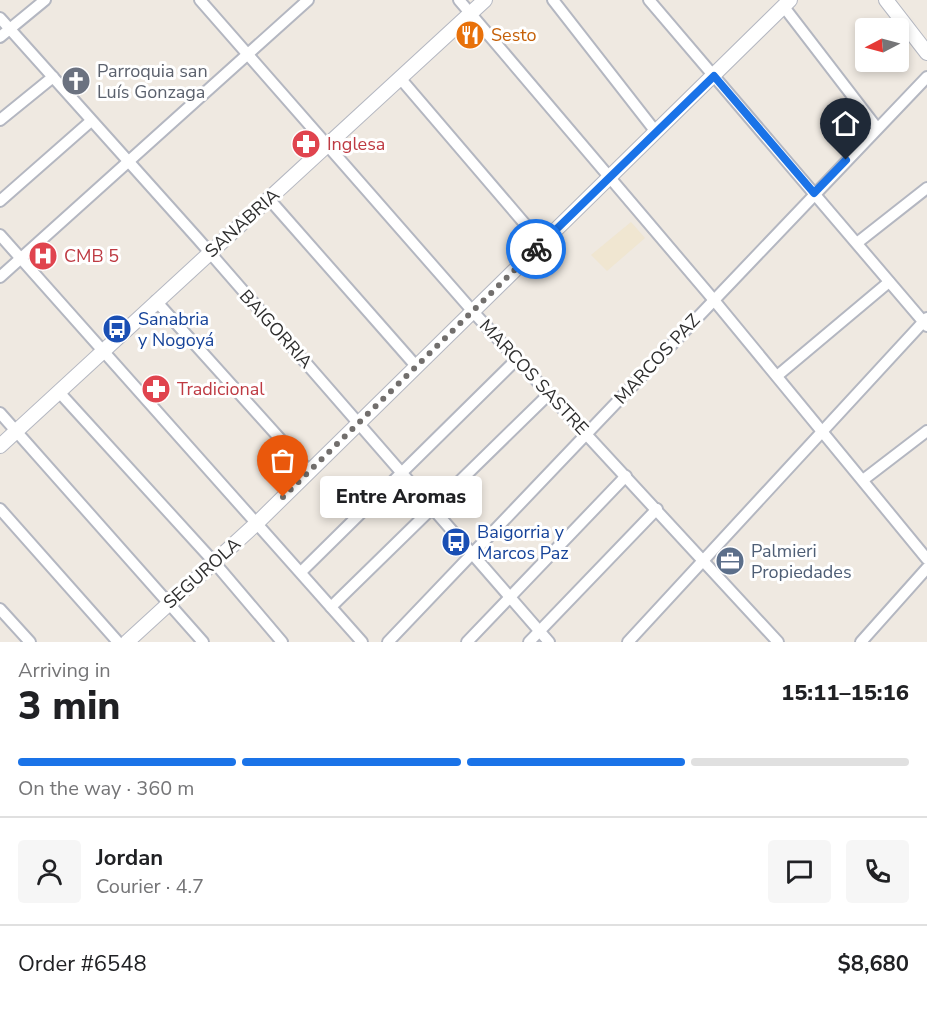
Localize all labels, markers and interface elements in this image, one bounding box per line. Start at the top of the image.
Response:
north arrow [855,18,909,72]
map controls [855,18,909,72]
restaurant icon: Sesto [454,19,486,51]
place label: Sesto [491,23,536,47]
place label: Parroquia san Luís Gonzaga [97,59,208,104]
church icon: Parroquia san Luís Gonzaga [60,65,92,97]
pin [820,98,871,160]
icon: home [829,107,862,140]
pharmacy icon: Inglesa [290,128,322,160]
place label: Inglesa [327,132,385,156]
street label: SANABRIA [200,183,284,263]
courier [506,219,566,279]
icon: bike [520,233,553,266]
hospital icon: CMB 5 [27,240,59,272]
place label: CMB 5 [64,244,119,268]
street label: BAIGORRIA [234,284,318,374]
place label: Sanabria y Nogoyá [138,307,214,352]
street label: MARCOS PAZ [609,308,705,409]
bus stop icon: Sanabria y Nogoyá [101,313,133,345]
street label: MARCOS SASTRE [474,314,594,440]
pharmacy icon: Tradicional [140,373,172,405]
place label: Tradicional [177,377,265,401]
pin [257,435,308,497]
icon: bag [266,444,299,477]
callout: Entre Aromas [319,476,481,518]
text: Entre Aromas [336,483,466,510]
place label: Baigorria y Marcos Paz [477,520,569,565]
bus stop icon: Baigorria y Marcos Paz [440,526,472,558]
street label: SEGUROLA [158,532,246,614]
place label: Palmieri Propiedades [751,539,852,584]
office icon: Palmieri Propiedades [714,545,746,577]
text: Arriving in [18,657,111,684]
text: 15:11–15:16 [781,678,909,708]
text: 3 min [18,680,121,733]
text: On the way · 360 m [18,775,194,802]
button: person [18,840,81,903]
button: chat [768,840,831,903]
button: phone [846,840,909,903]
text: Jordan [96,843,163,873]
text: Courier · 4.7 [96,873,204,900]
text: Order #6548 [18,949,147,979]
text: $8,680 [838,949,909,979]

